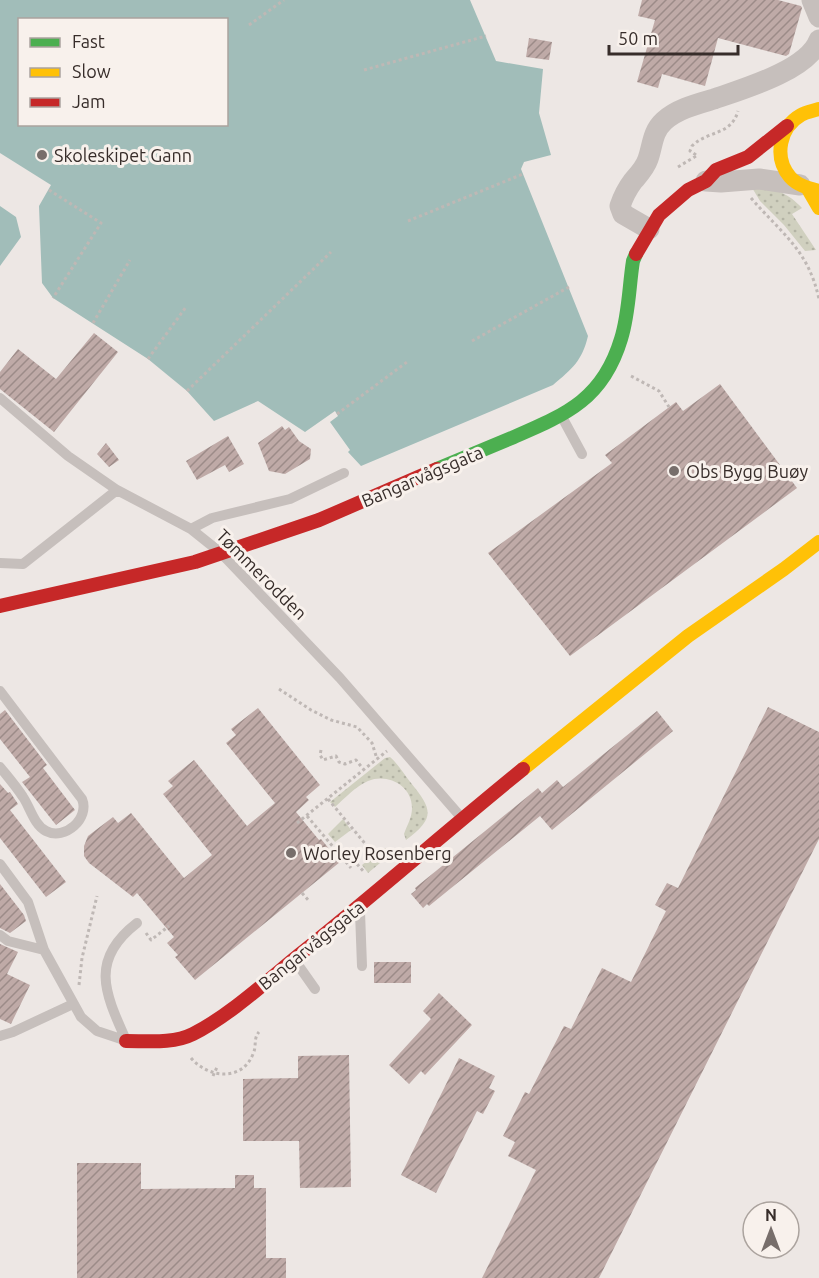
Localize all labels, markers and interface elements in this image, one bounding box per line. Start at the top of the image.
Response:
legend [18,18,228,126]
scale bar [609,18,738,56]
text: 50 m [618,28,658,48]
text: Fast [72,31,105,51]
text: Slow [72,61,111,81]
text: Jam [72,91,106,111]
place label: Skoleskipet Gann [54,145,192,165]
marker: Skoleskipet Gann [35,148,49,162]
street label: Bangarvågsgata [358,441,486,511]
place label: Obs Bygg Buøy [686,461,809,481]
marker: Obs Bygg Buøy [667,464,681,478]
street label: Tømmerodden [213,525,311,623]
place label: Worley Rosenberg [303,843,452,863]
marker: Worley Rosenberg [284,846,298,860]
street label: Bangarvågsgata [254,896,368,994]
north arrow [741,1200,801,1260]
text: N [765,1206,777,1224]

